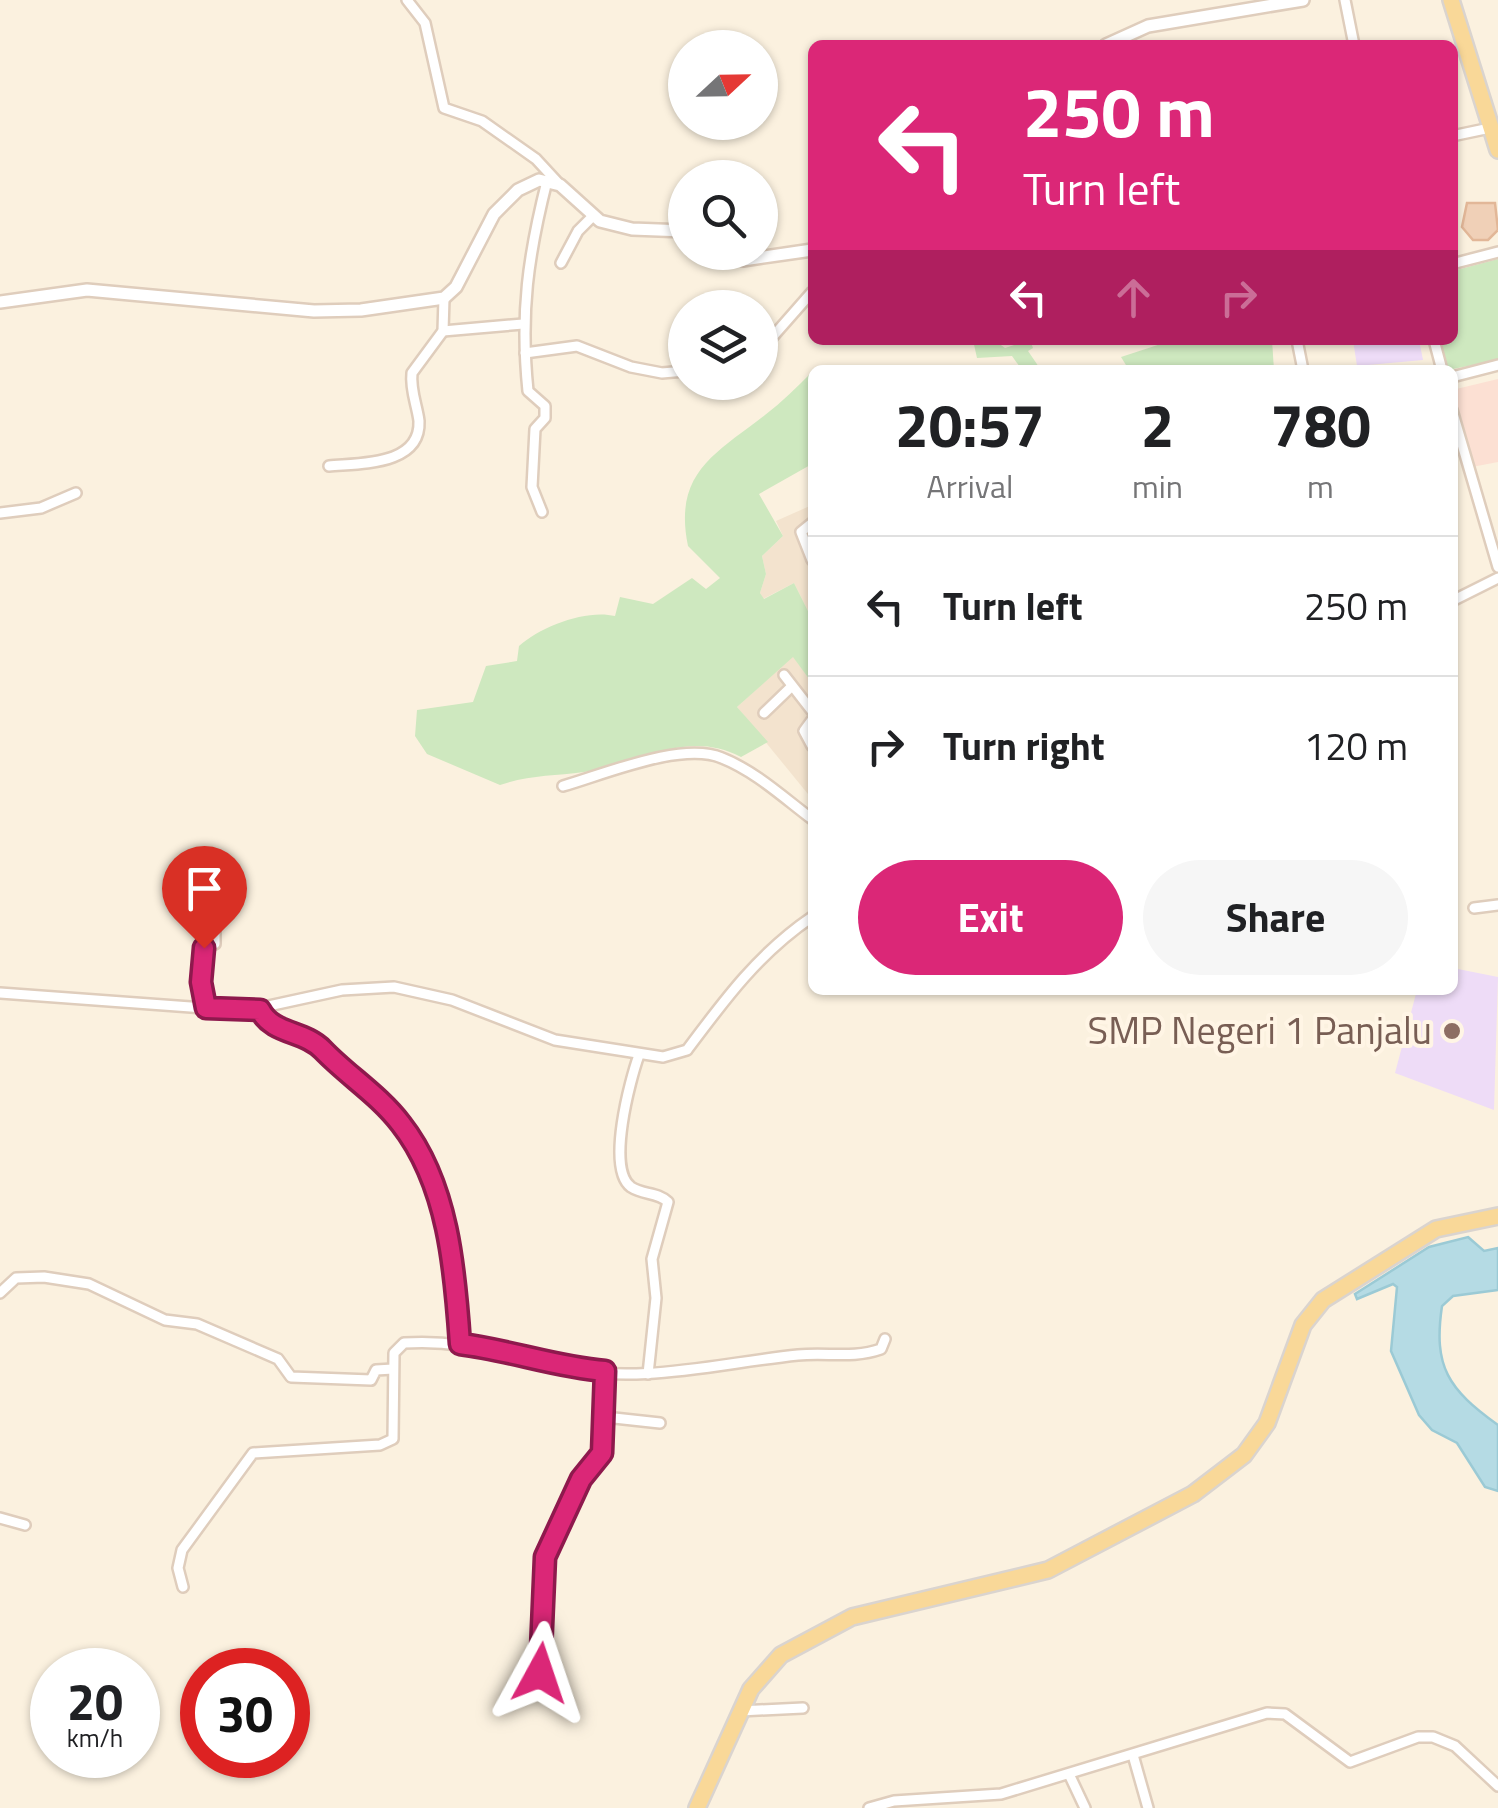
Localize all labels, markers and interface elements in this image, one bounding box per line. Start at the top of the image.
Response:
north arrow [668,30,778,140]
map controls [668,30,778,400]
text: 250 m [1023,58,1215,164]
icon: left [858,80,988,210]
text: Turn left [1023,154,1180,222]
button: search [668,160,778,270]
icon: left [1001,270,1056,325]
icon: ahead [1106,270,1161,325]
icon: right [1211,270,1266,325]
button: layers [668,290,778,400]
text: 20:57 [895,379,1045,470]
text: 2 [1141,379,1174,470]
text: 780 [1270,379,1371,470]
text: Arrival [927,462,1013,510]
text: min [1132,462,1183,510]
text: m [1307,462,1334,510]
text: Turn left [943,577,1083,635]
text: 250 m [1304,577,1408,635]
icon: left [858,579,913,634]
text: Turn right [943,717,1105,775]
text: 120 m [1304,717,1408,775]
icon: right [858,719,913,774]
pin [162,846,247,949]
button: Exit [858,860,1123,975]
button: Share [1143,860,1408,975]
icon: arrive [177,861,232,916]
place label: SMP Negeri 1 Panjalu [1088,1001,1432,1059]
marker: SMP Negeri 1 Panjalu [1441,1020,1463,1042]
position arrow [488,1621,592,1725]
speed limit sign: 30 [180,1648,310,1778]
text: 20 [67,1663,123,1739]
text: km/h [67,1719,123,1757]

